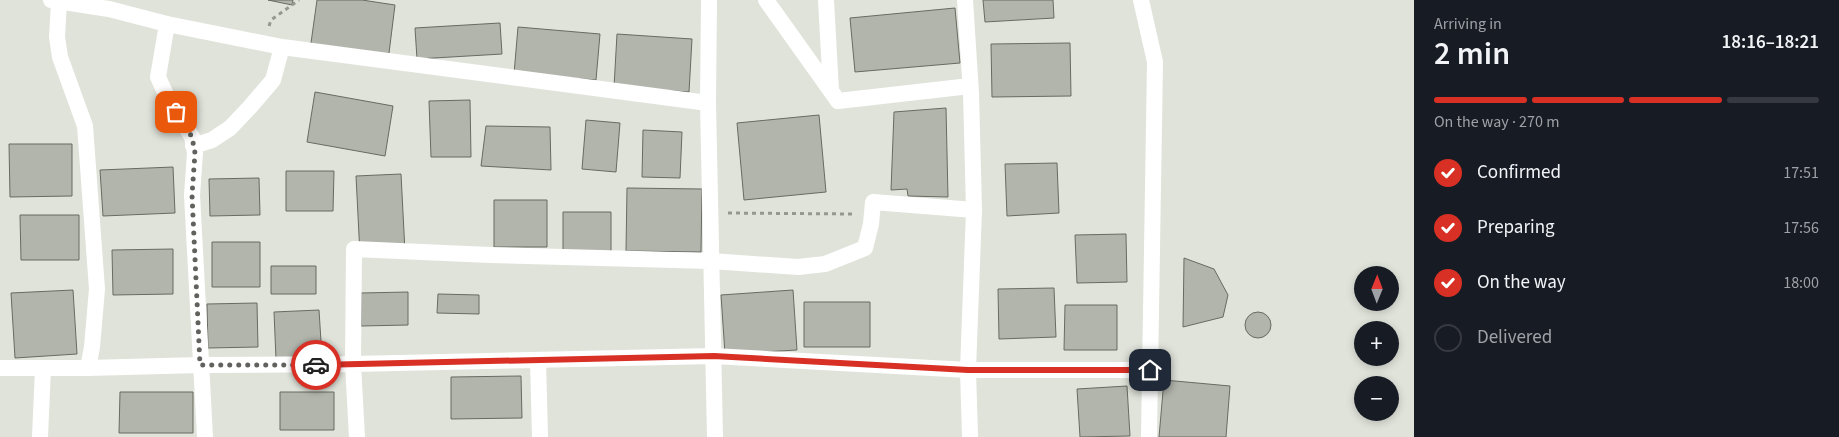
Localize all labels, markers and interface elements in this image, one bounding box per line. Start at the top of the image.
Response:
text: Arriving in [1434,13,1502,35]
text: 18:16–18:21 [1721,29,1819,56]
text: 2 min [1434,31,1510,77]
pin [155,91,197,133]
icon: bag [162,98,190,126]
text: On the way · 270 m [1434,111,1559,133]
icon: check [1434,159,1462,187]
text: Confirmed [1477,159,1561,186]
text: 17:51 [1783,162,1819,184]
icon: check [1434,214,1462,242]
text: Preparing [1477,214,1555,241]
text: 17:56 [1783,217,1819,239]
north arrow [1354,266,1399,311]
map controls [1354,266,1399,421]
icon: check [1434,269,1462,297]
text: On the way [1477,269,1566,296]
text: 18:00 [1783,272,1819,294]
button: + [1354,321,1399,366]
text: Delivered [1477,324,1552,351]
courier [291,340,341,390]
pin [1129,349,1171,391]
icon: car [302,351,330,379]
icon: home [1136,356,1164,384]
button: − [1354,376,1399,421]

